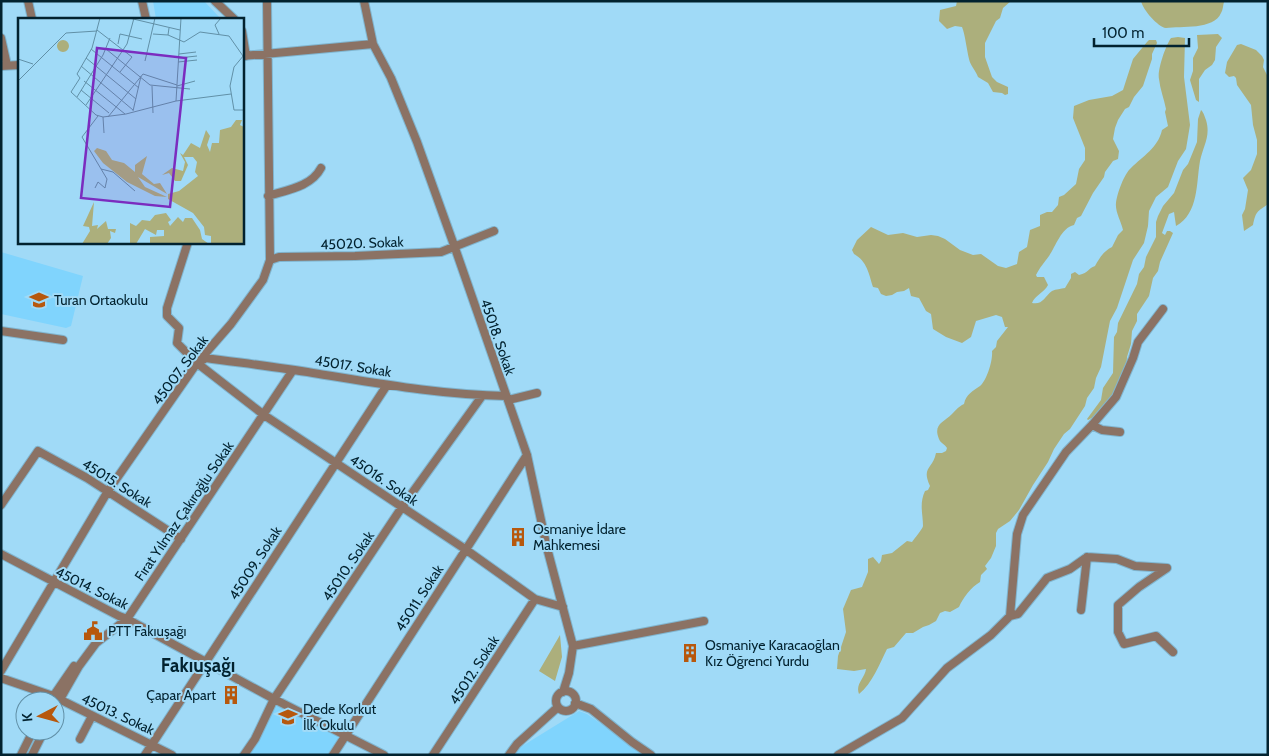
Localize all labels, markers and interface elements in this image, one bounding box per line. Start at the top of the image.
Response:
scale bar [1094,15,1189,47]
inset map [18,18,244,244]
text: 100 m [1102,24,1144,42]
street label: 45020. Sokak [320,233,405,253]
school or university icon: Turan Ortaokulu [28,289,50,311]
place label: Turan Ortaokulu [54,291,148,309]
street label: 45018. Sokak [477,296,520,378]
street label: 45007. Sokak [148,331,213,408]
street label: 45017. Sokak [313,351,393,381]
street label: Fırat Yılmaz Çakıroğlu Sokak [130,437,238,584]
street label: 45016. Sokak [346,450,422,510]
street label: 45015. Sokak [79,455,156,512]
place label: Osmaniye İdare Mahkemesi [533,520,626,554]
street label: 45009. Sokak [225,522,286,603]
building icon: Osmaniye İdare Mahkemesi [507,526,529,548]
street label: 45010. Sokak [318,527,378,604]
street label: 45011. Sokak [391,561,448,635]
street label: 45014. Sokak [53,563,132,614]
public building icon: PTT Fakıuşağı [82,620,104,642]
place label: PTT Fakıuşağı [108,622,186,640]
street label: 45012. Sokak [445,632,503,708]
place label: Osmaniye Karacaoğlan Kız Öğrenci Yurdu [705,636,840,670]
building icon: Osmaniye Karacaoğlan Kız Öğrenci Yurdu [679,642,701,664]
district label: Fakıuşağı [161,654,235,677]
building icon: Çapar Apart [220,684,242,706]
place label: Çapar Apart [146,686,216,704]
street label: 45013. Sokak [79,689,158,739]
north arrow [15,691,65,741]
place label: Dede Korkut İlk Okulu [303,700,377,734]
school or university icon: Dede Korkut İlk Okulu [277,706,299,728]
text: K [18,712,36,723]

